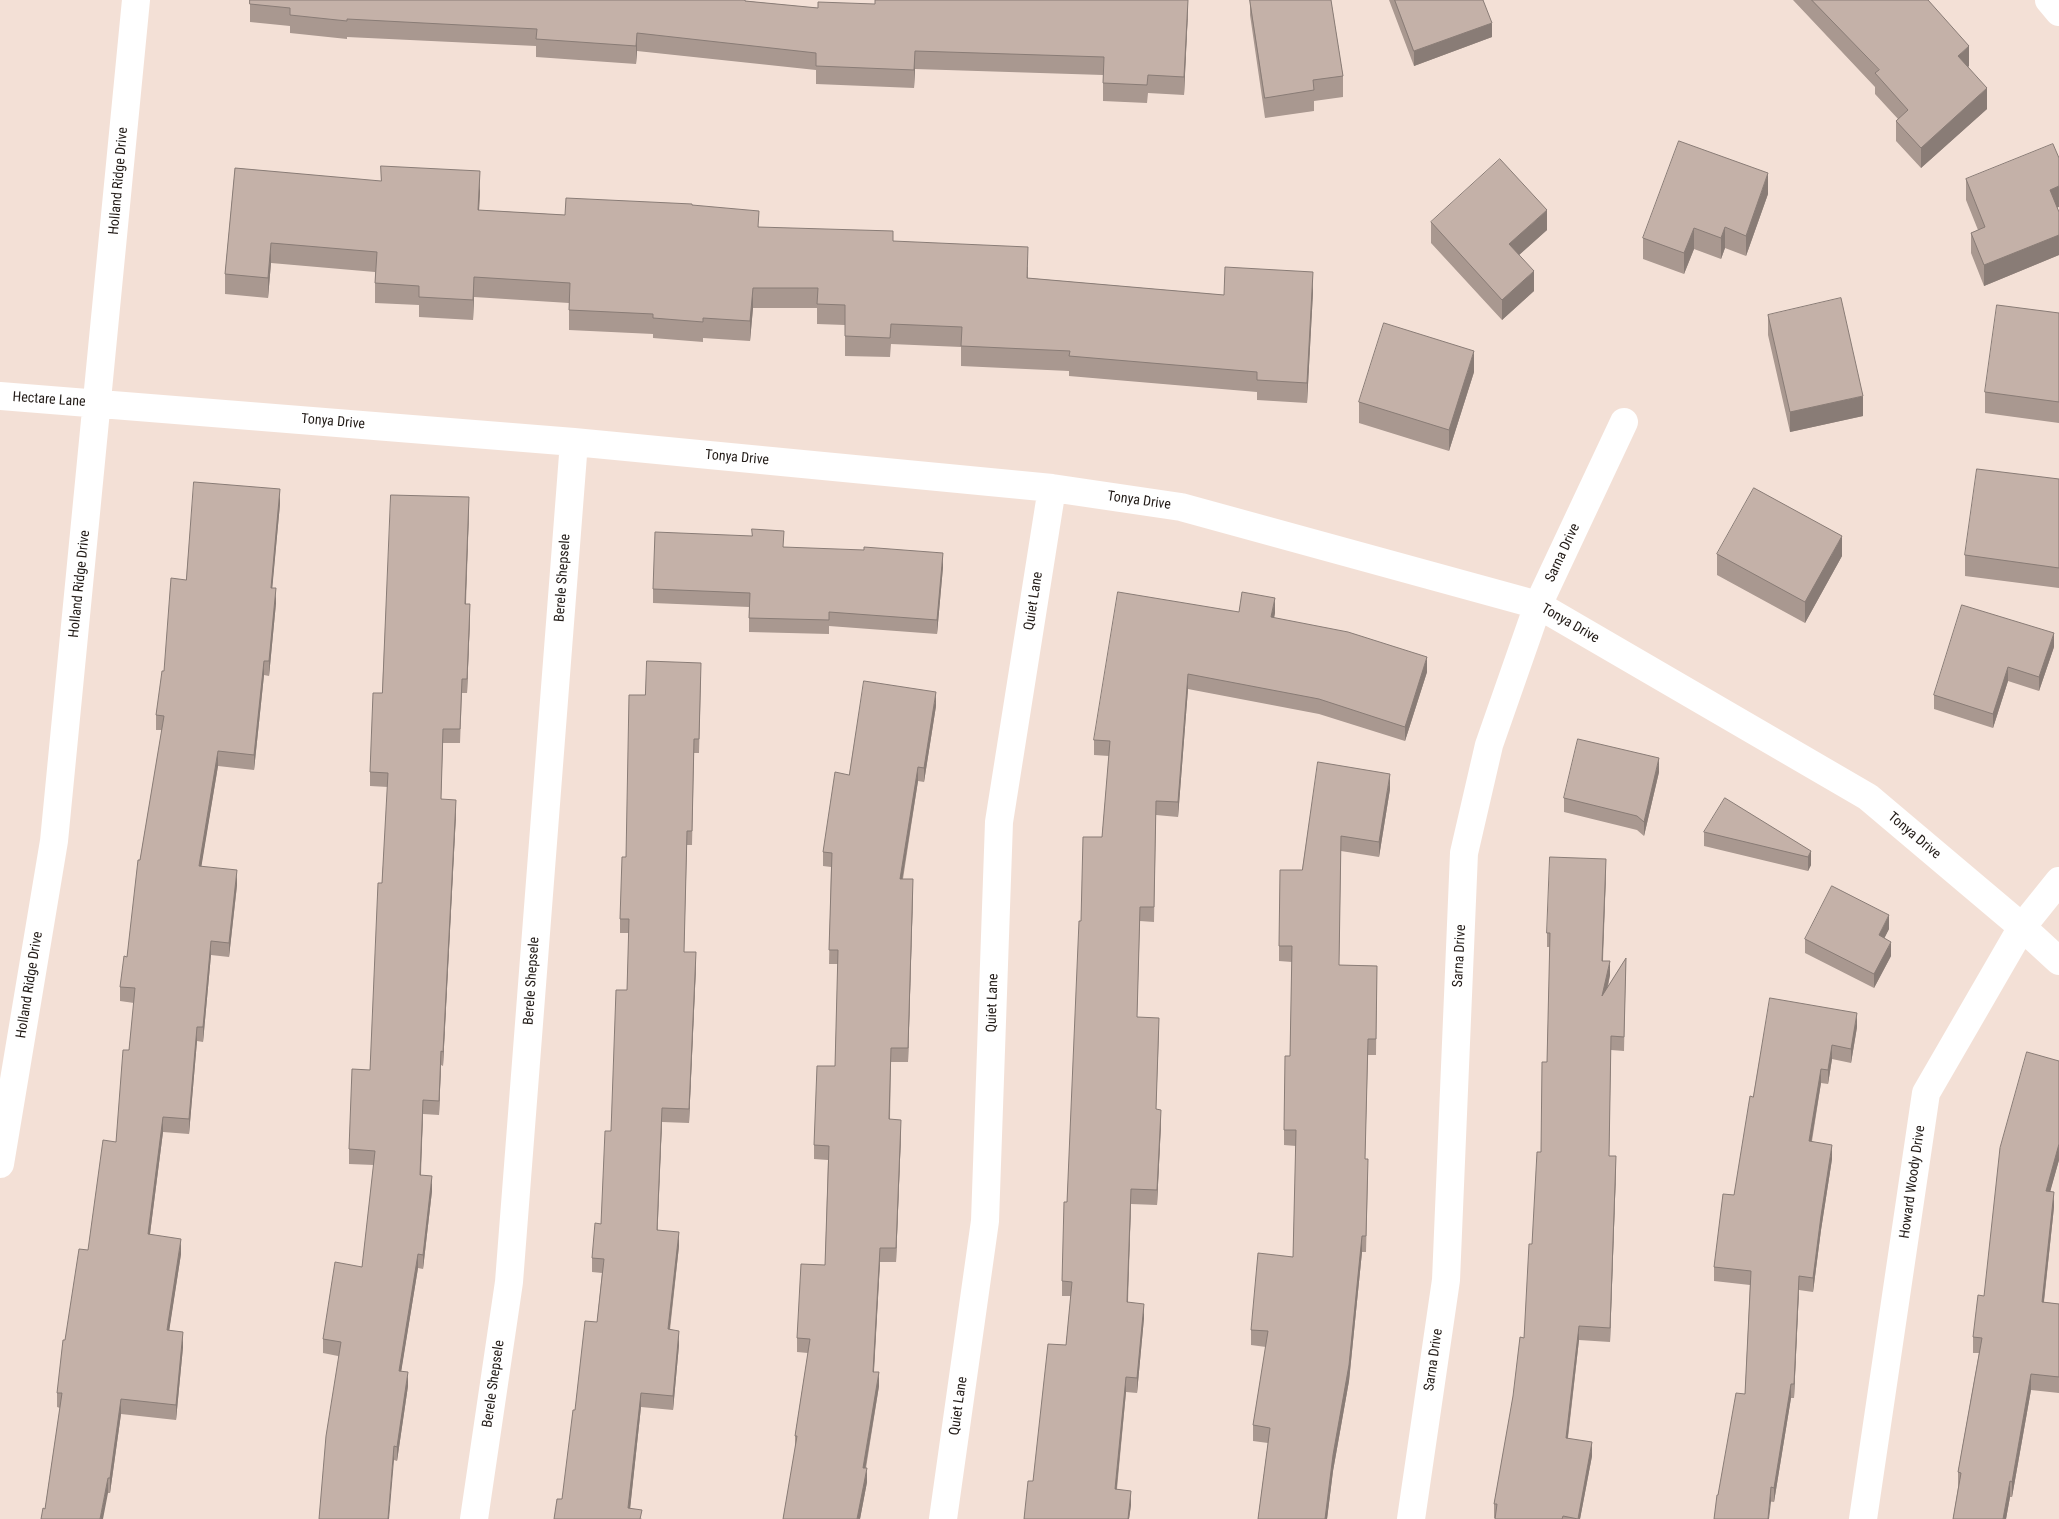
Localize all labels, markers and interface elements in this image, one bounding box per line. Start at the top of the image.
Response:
street label: Holland Ridge Drive [106,126,132,236]
street label: Hectare Lane [12,389,86,411]
street label: Tonya Drive [300,411,366,433]
street label: Tonya Drive [704,447,770,469]
street label: Tonya Drive [1106,488,1172,514]
street label: Sarna Drive [1542,521,1584,585]
street label: Holland Ridge Drive [66,529,94,639]
street label: Berele Shepsele [552,533,574,623]
street label: Quiet Lane [1021,571,1047,631]
street label: Tonya Drive [1538,601,1602,647]
street label: Tonya Drive [1884,809,1944,863]
street label: Sarna Drive [1450,924,1470,988]
street label: Holland Ridge Drive [13,930,47,1040]
street label: Berele Shepsele [521,936,543,1026]
street label: Quiet Lane [984,973,1002,1033]
street label: Howard Woody Drive [1897,1124,1929,1240]
street label: Sarna Drive [1421,1328,1447,1392]
street label: Berele Shepsele [480,1339,508,1429]
street label: Quiet Lane [947,1376,971,1436]

